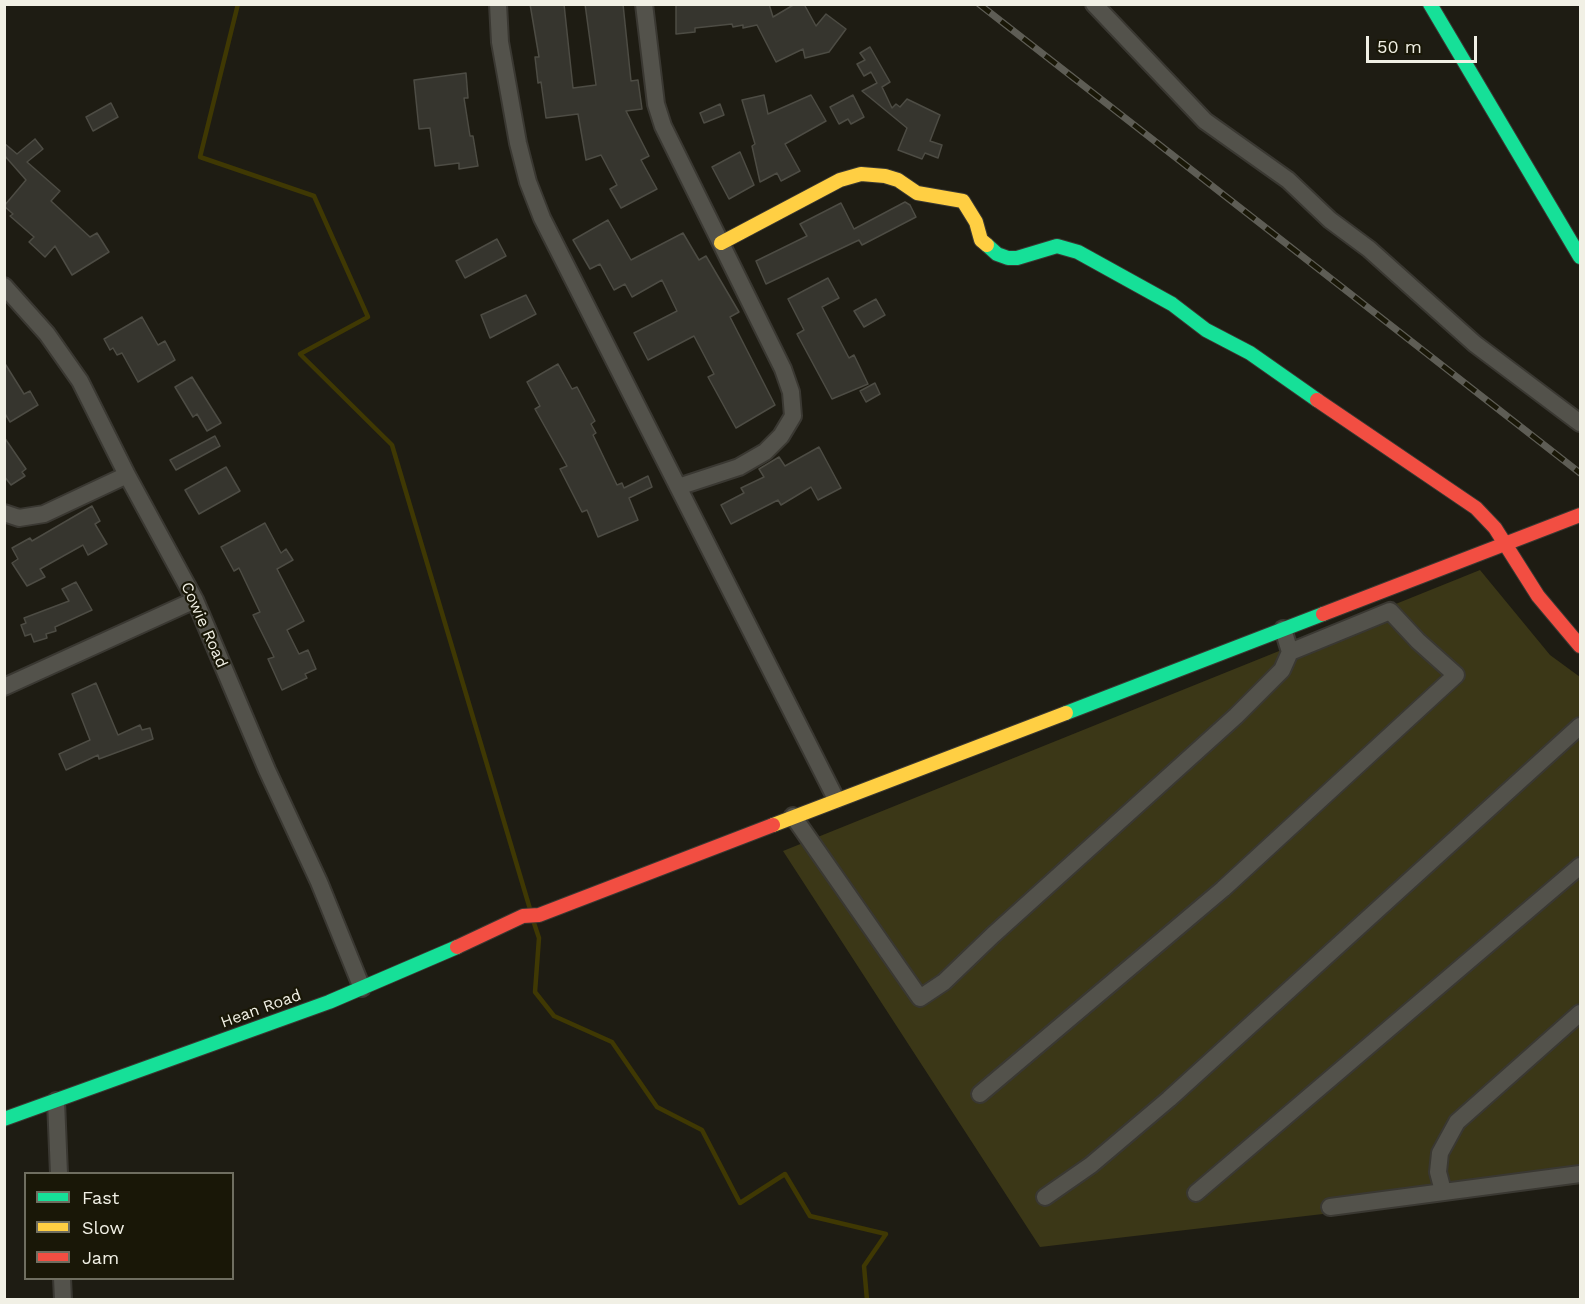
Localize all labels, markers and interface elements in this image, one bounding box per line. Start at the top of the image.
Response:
scale bar [1369,24,1480,62]
text: 50 m [1377,36,1422,57]
street label: Cowie Road [177,579,231,671]
street label: Hean Road [218,986,304,1032]
legend [24,1172,234,1280]
text: Fast [82,1187,119,1208]
text: Slow [82,1217,125,1238]
text: Jam [82,1247,119,1268]

